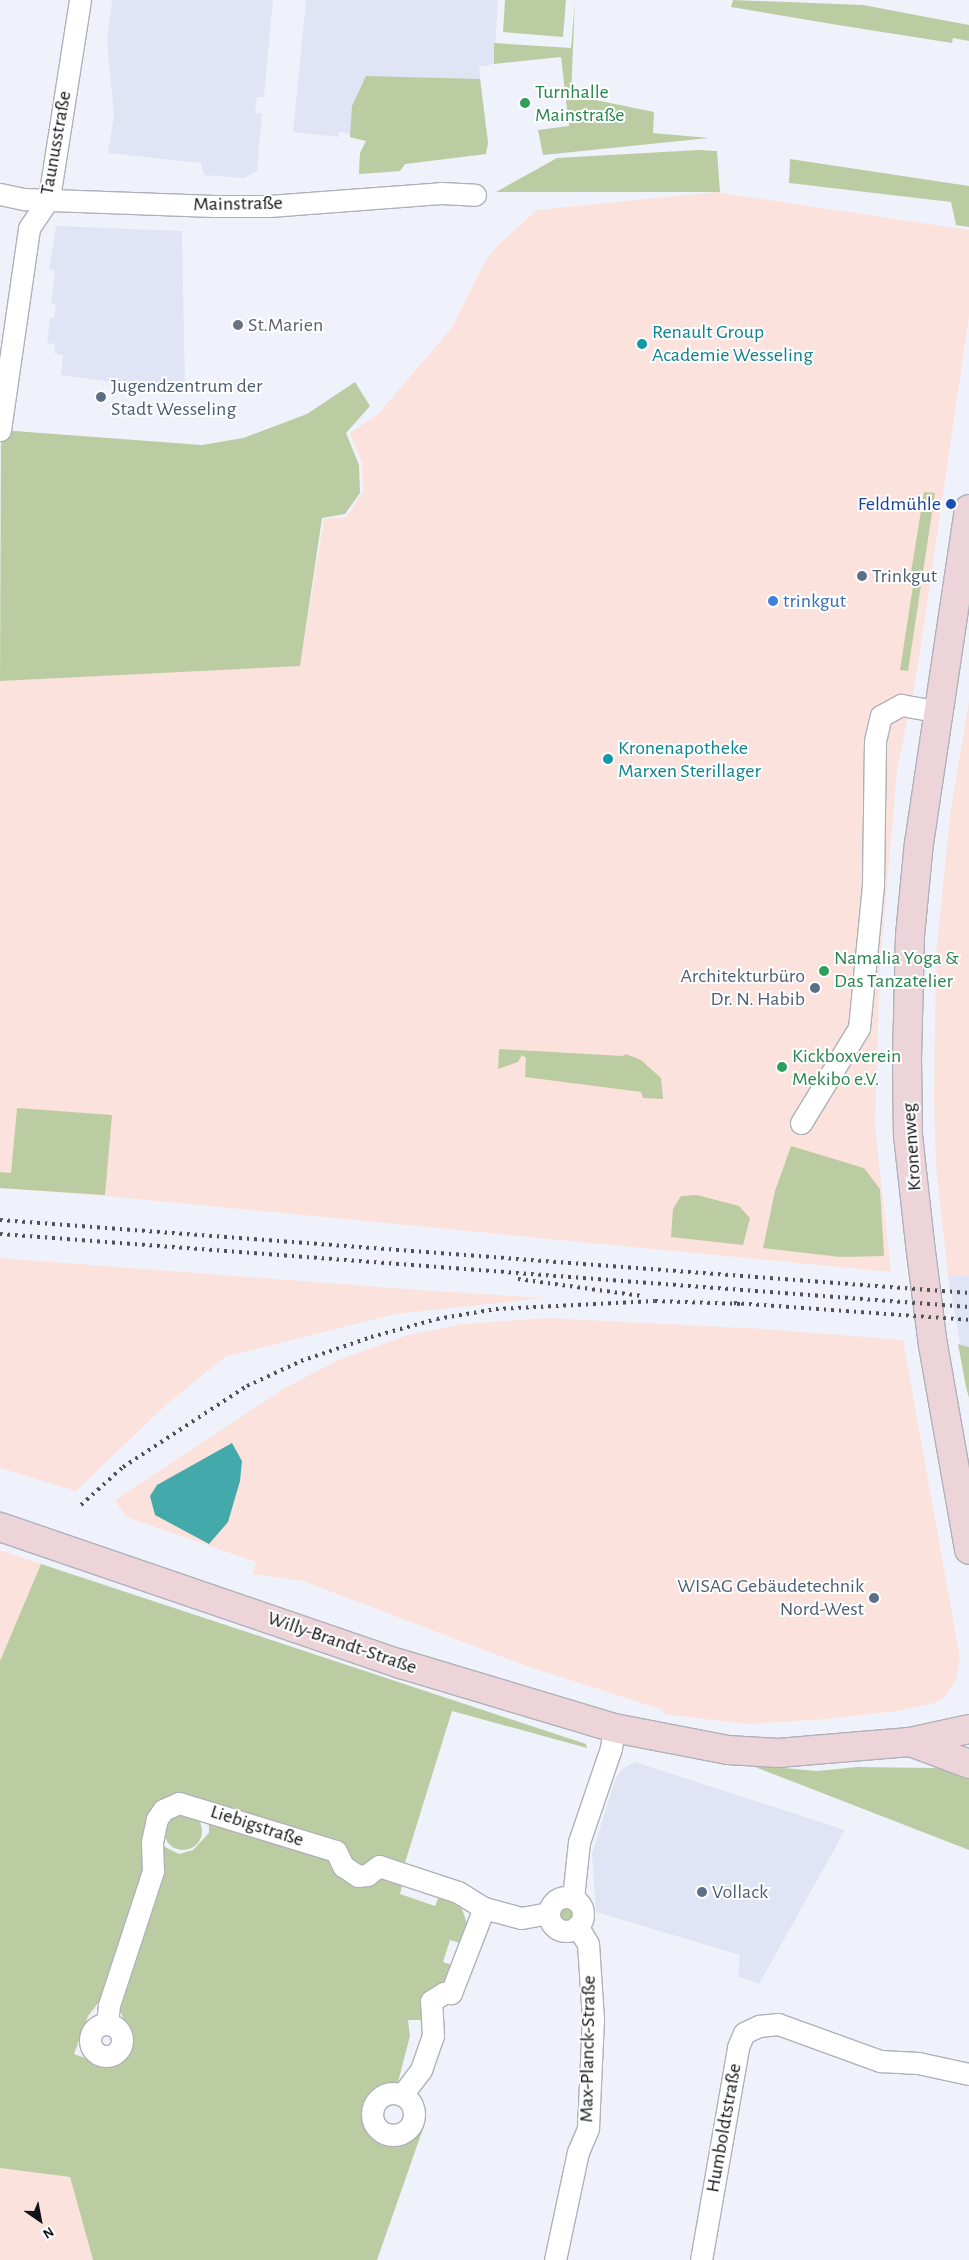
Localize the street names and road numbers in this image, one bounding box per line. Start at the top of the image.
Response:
street label: Taunusstraße [35,89,77,197]
street label: Mainstraße [193,191,283,217]
street label: Kronenweg [897,1102,927,1192]
street label: Willy-Brandt-Straße [264,1606,420,1680]
street label: Liebigstraße [207,1800,307,1852]
street label: Max-Planck-Straße [575,1975,601,2123]
street label: Humboldtstraße [701,2061,747,2195]

